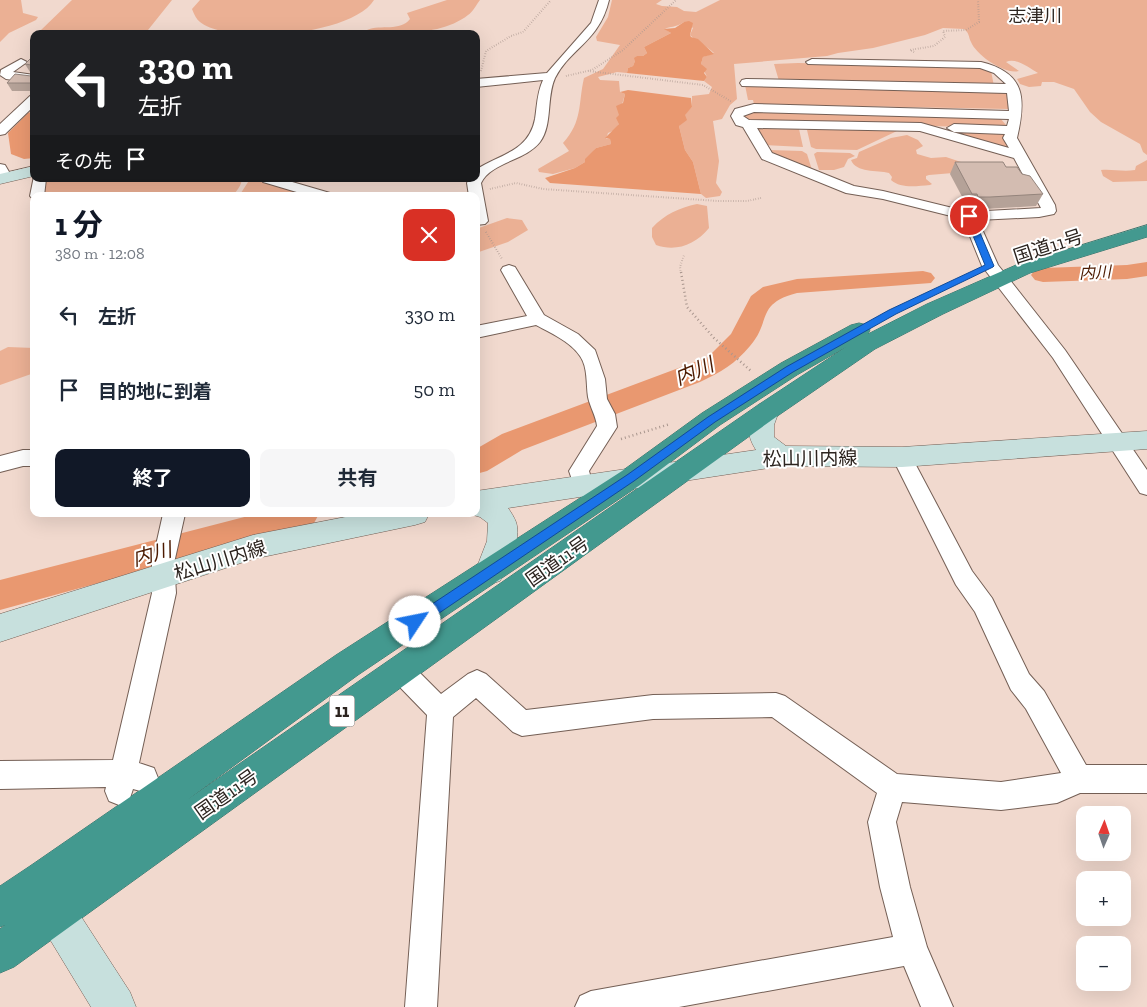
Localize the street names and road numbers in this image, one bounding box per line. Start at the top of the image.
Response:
street label: 国道11号 [1011,224,1086,268]
street label: 松山川内線 [762,446,858,471]
street label: 国道11号 [521,531,593,591]
street label: 松山川内線 [171,536,269,585]
road number: 11 [330,696,354,726]
street label: 国道11号 [190,764,262,824]

